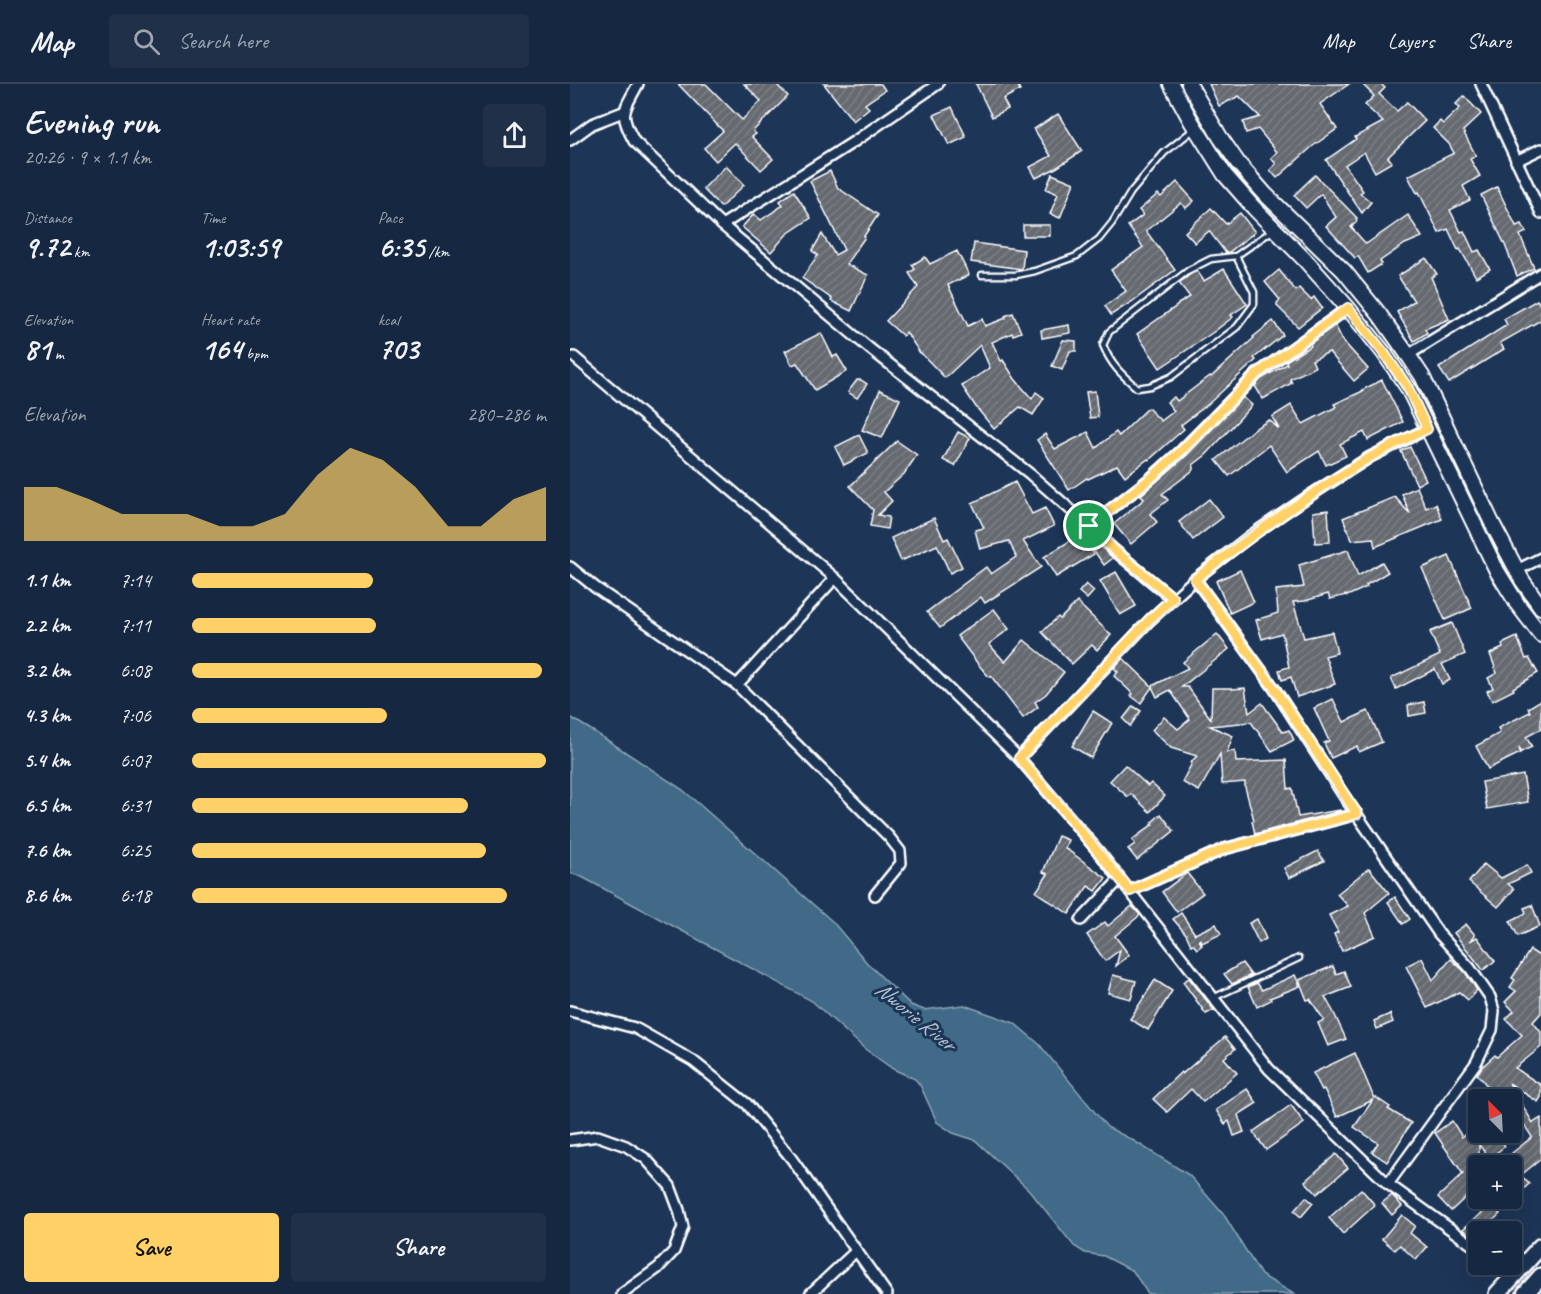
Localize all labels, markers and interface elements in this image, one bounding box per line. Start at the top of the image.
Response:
search box [109,14,529,68]
text: Map [30,24,73,59]
icon: search [130,25,163,58]
text: Search here [178,27,268,55]
text: Map [1322,28,1355,54]
text: Layers [1388,28,1434,54]
text: Share [1467,28,1511,54]
text: Evening run [24,101,159,143]
button: share [483,104,546,167]
text: 20:26 · 9 × 1.1 km [24,145,151,170]
text: Distance [24,208,72,228]
text: Time [201,208,225,228]
text: Pace [378,208,403,228]
text: 9.72 [24,228,70,266]
text: 1:03:59 [201,228,280,266]
text: 6:35 [378,228,425,266]
text: km [70,242,89,262]
text: /km [425,242,449,262]
text: Elevation [24,310,73,330]
text: Heart rate [201,310,259,330]
text: kcal [378,310,399,330]
text: 81 [24,330,51,368]
text: 164 [201,330,242,368]
text: 703 [378,330,418,368]
text: m [51,344,64,364]
text: bpm [242,344,268,364]
text: Elevation [24,402,86,427]
text: 280–286 m [467,402,546,427]
pin [1063,500,1114,551]
icon: arrive [1072,509,1105,542]
text: 1.1 km [24,568,71,593]
text: 7:14 [120,568,151,593]
text: 2.2 km [24,613,71,638]
text: 7:11 [120,613,151,638]
text: 3.2 km [24,658,71,683]
text: 6:08 [120,658,151,683]
text: 4.3 km [24,703,71,728]
text: 7:06 [120,703,151,728]
text: 5.4 km [24,748,70,773]
text: 6:07 [120,748,151,773]
text: 6.5 km [24,793,71,818]
text: 6:31 [120,793,151,818]
text: 7.6 km [24,838,71,863]
text: 6:25 [120,838,151,863]
text: 8.6 km [24,883,71,908]
text: 6:18 [120,883,151,908]
water label: Nworie River [869,975,964,1059]
north arrow [1468,1089,1522,1143]
map controls [1468,1089,1522,1275]
button: + [1468,1155,1522,1209]
button: Save [24,1213,279,1282]
button: Share [291,1213,546,1282]
button: − [1468,1221,1522,1275]

